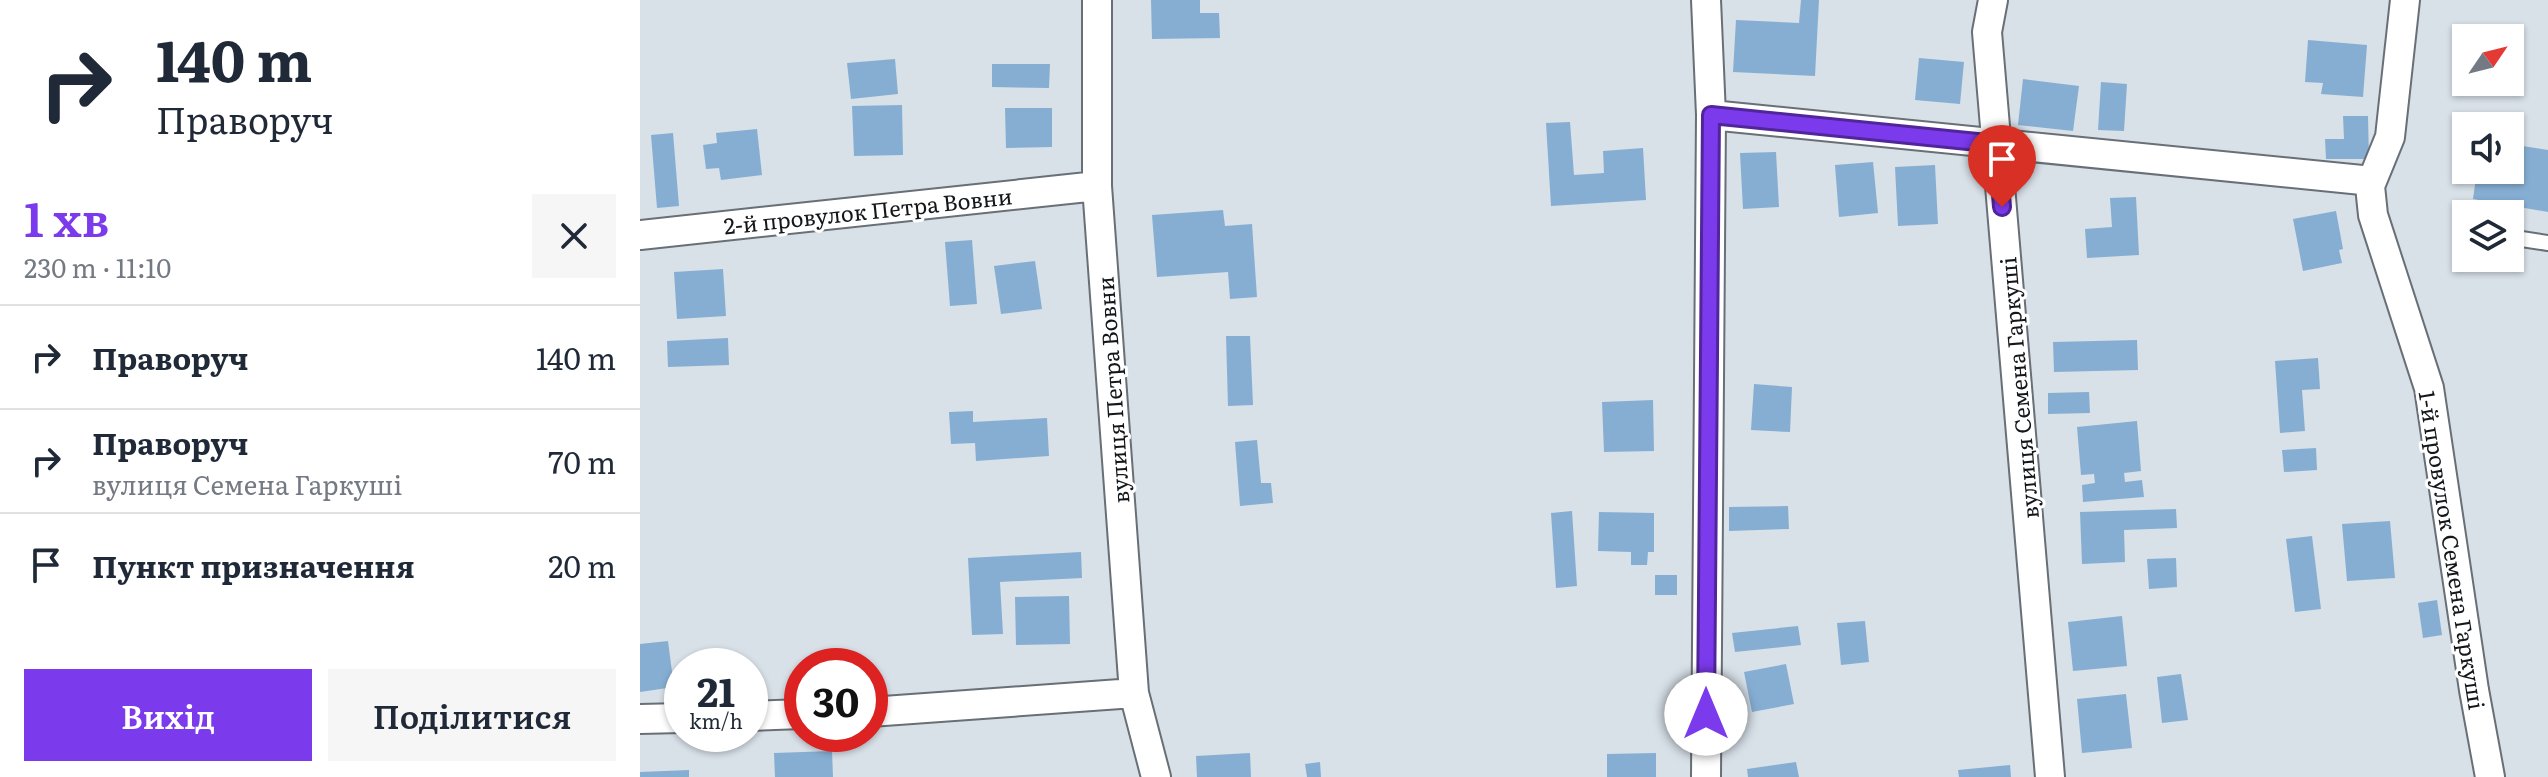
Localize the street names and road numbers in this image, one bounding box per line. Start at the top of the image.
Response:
street label: 2-й провулок Петра Вовни [722,178,1014,242]
street label: вулиця Семена Гаркуші [1990,256,2046,520]
street label: вулиця Петра Вовни [1088,275,1136,505]
street label: 1-й провулок Семена Гаркуші [2411,388,2495,712]

